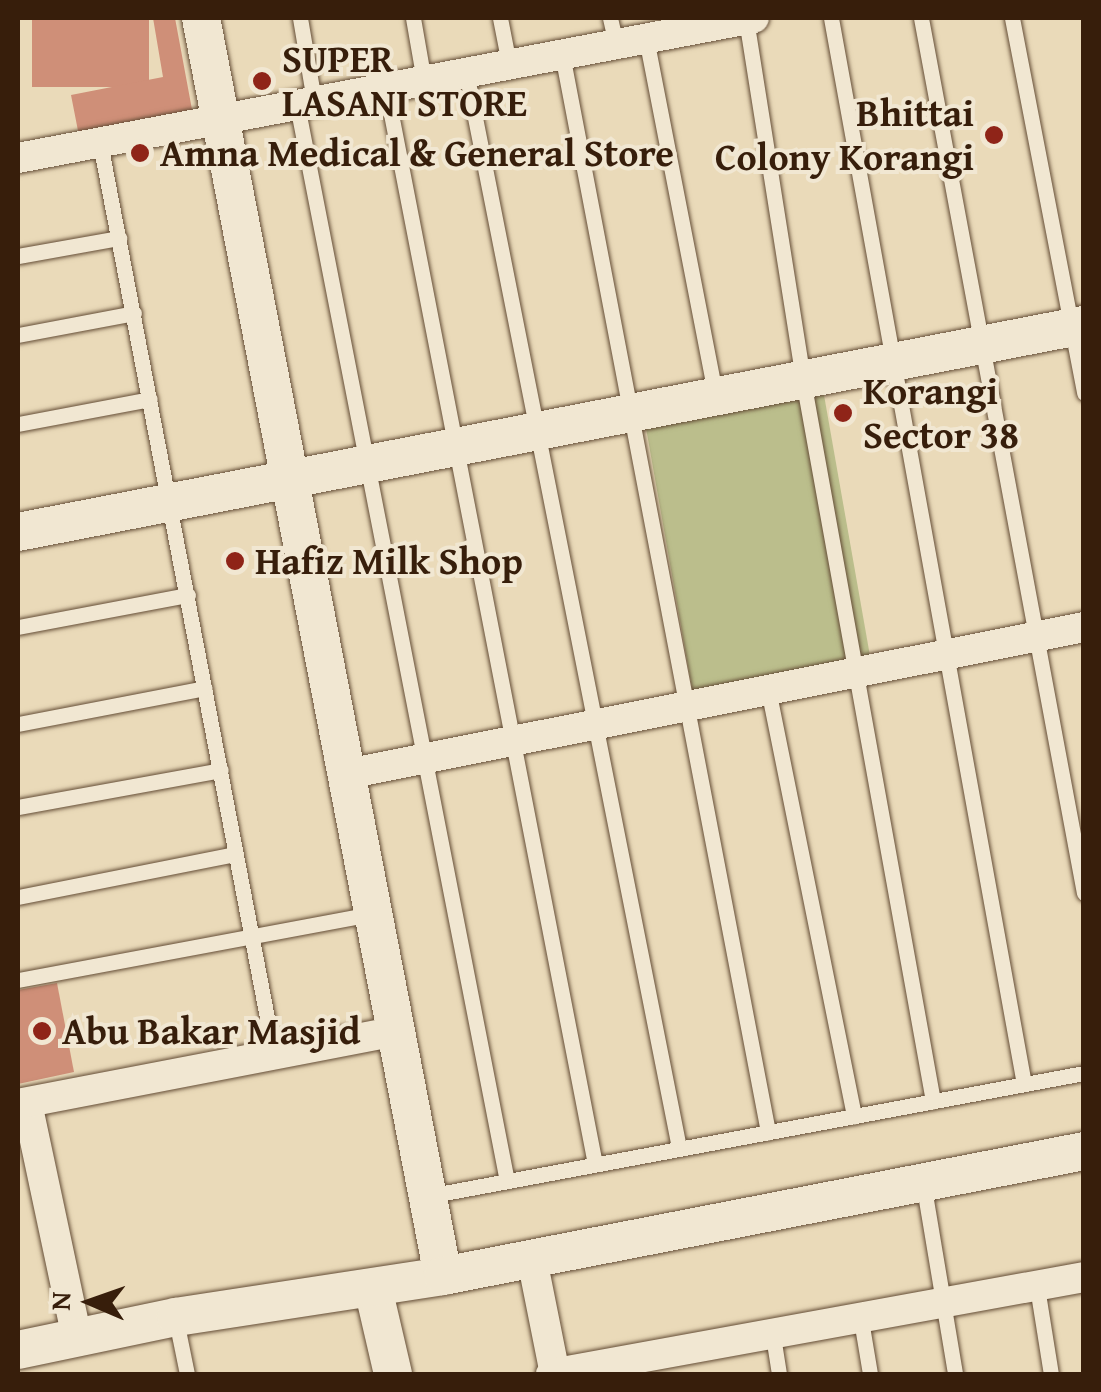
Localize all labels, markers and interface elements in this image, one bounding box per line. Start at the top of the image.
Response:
place label: SUPER LASANI STORE [282,36,527,125]
marker: SUPER LASANI STORE [251,70,273,92]
place label: Bhittai Colony Korangi [715,90,974,180]
marker: Bhittai Colony Korangi [983,124,1005,146]
place label: Amna Medical & General Store [160,130,674,176]
marker: Amna Medical & General Store [129,142,151,164]
place label: Korangi Sector 38 [863,368,1019,458]
marker: Korangi Sector 38 [832,402,854,424]
place label: Hafiz Milk Shop [255,538,523,584]
marker: Hafiz Milk Shop [224,550,246,572]
place label: Abu Bakar Masjid [62,1008,361,1054]
marker: Abu Bakar Masjid [31,1020,53,1042]
north arrow [40,1252,140,1352]
text: N [39,1291,80,1311]

